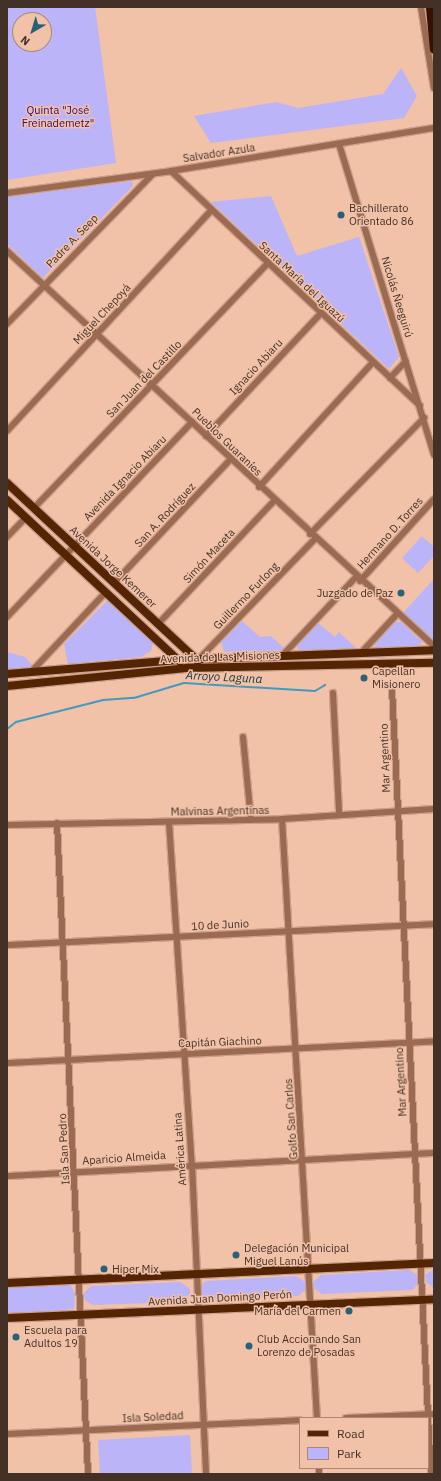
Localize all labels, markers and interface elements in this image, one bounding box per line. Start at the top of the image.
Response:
north arrow [12,12,52,52]
text: N [18,33,33,49]
park label: Quinta "José Freinademetz" [22,104,94,130]
street label: Salvador Azula [182,141,256,165]
place label: Bachillerato Orientado 86 [349,202,414,228]
marker: Bachillerato Orientado 86 [336,210,346,220]
street label: Padre A. Seep [43,212,101,270]
street label: Santa María del Iguazú [256,239,348,325]
street label: Nicolás Ñeeguirú [378,255,416,339]
street label: Miguel Chepoyá [71,281,133,347]
street label: Ignacio Abiaru [227,336,285,398]
street label: San Juan del Castillo [104,338,184,420]
street label: Pueblos Guaraníes [189,405,265,479]
street label: Avenida Ignacio Abiaru [81,433,169,523]
street label: San A. Rodríguez [132,480,198,550]
street label: Hermano D. Torres [354,494,426,572]
street label: Avenida Jorge Kemerer [67,523,159,611]
street label: Simón Maceta [180,526,238,586]
street label: Guillermo Furlong [211,560,281,632]
place label: Juzgado de Paz [317,586,393,600]
marker: Juzgado de Paz [396,588,406,598]
street label: Avenida de Las Misiones [160,648,280,666]
place label: Capellan Misionero [372,665,420,691]
water label: Arroyo Laguna [185,668,263,686]
marker: Capellan Misionero [359,673,369,683]
street label: Mar Argentino [377,723,393,793]
street label: Malvinas Argentinas [170,804,270,818]
street label: 10 de Junio [191,917,249,933]
street label: Capitán Giachino [178,1034,262,1050]
street label: Mar Argentino [393,1047,409,1117]
street label: Golfo San Carlos [282,1078,300,1160]
street label: América Latina [171,1112,189,1186]
street label: Isla San Pedro [56,1113,72,1185]
street label: Aparicio Almeida [82,1148,166,1168]
place label: Delegación Municipal Miguel Lanús [244,1242,349,1268]
marker: Delegación Municipal Miguel Lanús [231,1250,241,1260]
place label: Hiper Mix [112,1262,159,1276]
marker: Hiper Mix [99,1264,109,1274]
street label: Avenida Juan Domingo Perón [148,1288,292,1308]
place label: María del Carmen [254,1304,341,1318]
marker: María del Carmen [344,1306,354,1316]
place label: Escuela para Adultos 19 [24,1324,87,1350]
marker: Escuela para Adultos 19 [11,1332,21,1342]
place label: Club Accionando San Lorenzo de Posadas [257,1333,361,1359]
marker: Club Accionando San Lorenzo de Posadas [244,1341,254,1351]
street label: Isla Soledad [122,1409,184,1425]
legend [299,1417,429,1469]
text: Road [337,1426,365,1441]
text: Park [337,1446,361,1461]

